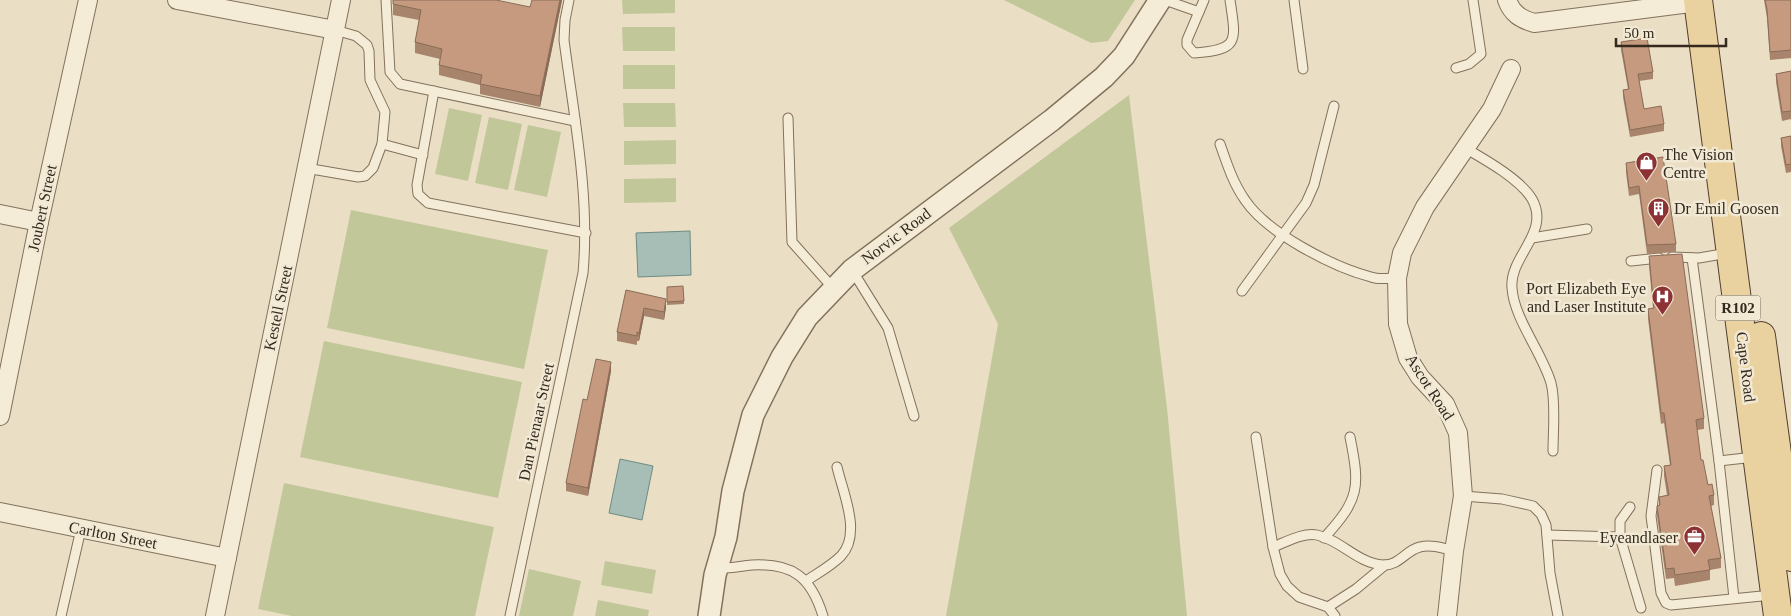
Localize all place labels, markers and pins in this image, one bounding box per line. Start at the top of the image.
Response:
place label: The Vision Centre [1663,146,1733,181]
shop icon: The Vision Centre [1635,151,1659,182]
building icon: Dr Emil Goosen [1646,196,1670,227]
place label: Dr Emil Goosen [1674,200,1779,217]
place label: Port Elizabeth Eye and Laser Institute [1526,280,1646,315]
hospital icon: Port Elizabeth Eye and Laser Institute [1650,285,1674,316]
office icon: Eyeandlaser [1682,525,1706,556]
place label: Eyeandlaser [1600,529,1679,547]

